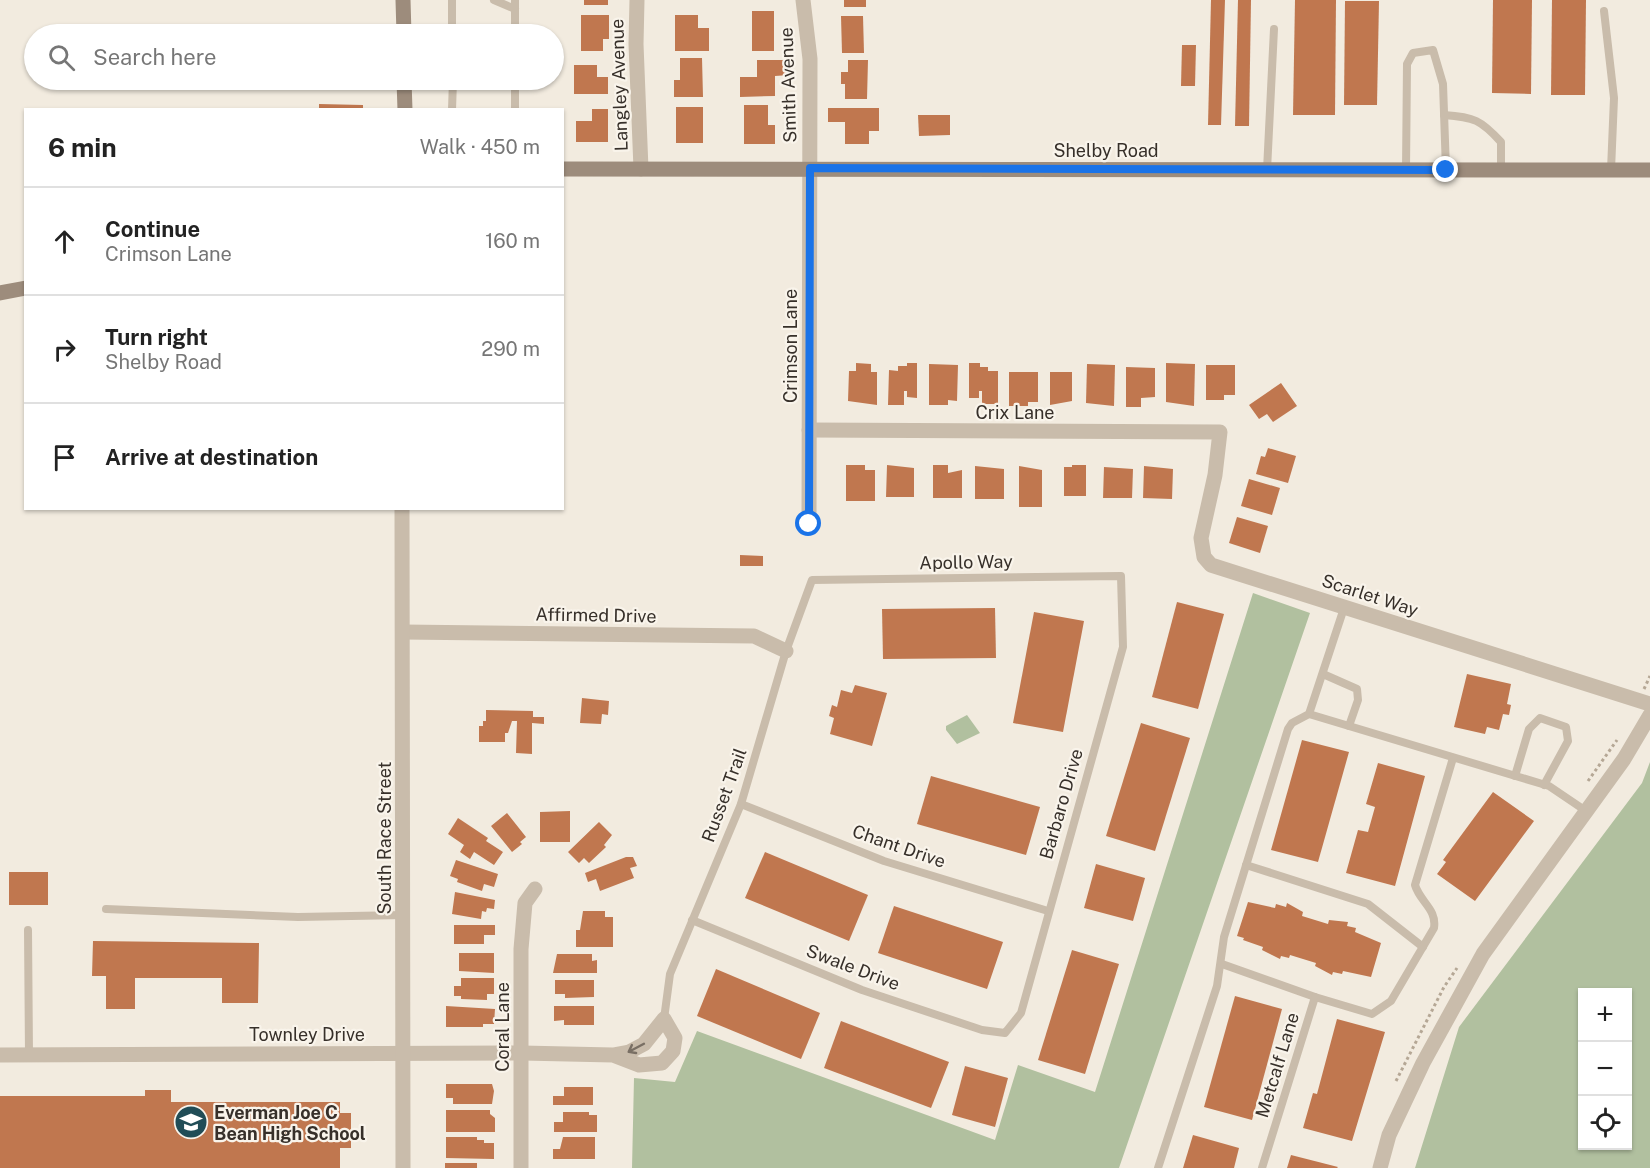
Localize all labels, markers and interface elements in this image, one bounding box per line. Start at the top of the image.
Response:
street label: Langley Avenue [606,18,632,152]
search box [24,24,564,90]
street label: Smith Avenue [775,27,801,143]
icon: search [45,41,78,74]
text: Search here [93,44,217,70]
text: 6 min [48,132,117,163]
text: Walk · 450 m [420,135,540,159]
street label: Shelby Road [1053,140,1159,161]
route end [1432,156,1458,182]
text: Continue [105,216,200,242]
icon: ahead [48,225,81,258]
text: 160 m [485,229,540,253]
text: Crimson Lane [105,242,232,266]
street label: Crimson Lane [780,289,801,403]
text: Turn right [105,324,208,350]
icon: right [48,333,81,366]
text: 290 m [481,337,540,361]
text: Shelby Road [105,350,222,374]
street label: Crix Lane [975,402,1055,423]
icon: arrive [48,441,81,474]
text: Arrive at destination [105,444,318,470]
route start [795,510,821,536]
street label: Apollo Way [919,551,1013,573]
street label: Scarlet Way [1319,570,1421,621]
street label: Affirmed Drive [535,603,657,627]
street label: Russet Trail [697,745,751,845]
street label: Barbaro Drive [1035,746,1087,862]
street label: South Race Street [374,761,395,915]
street label: Chant Drive [850,820,948,872]
street label: Swale Drive [803,940,903,994]
street label: Coral Lane [492,982,513,1072]
map controls [1578,988,1632,1150]
button: + [1578,988,1632,1042]
street label: Metcalf Lane [1251,1010,1303,1120]
street label: Townley Drive [249,1024,365,1045]
one-way arrow [627,1042,645,1054]
button: − [1578,1042,1632,1096]
button: locate [1578,1096,1632,1150]
place label: Everman Joe C Bean High School [214,1102,366,1144]
school or university icon: Everman Joe C Bean High School [173,1104,209,1140]

